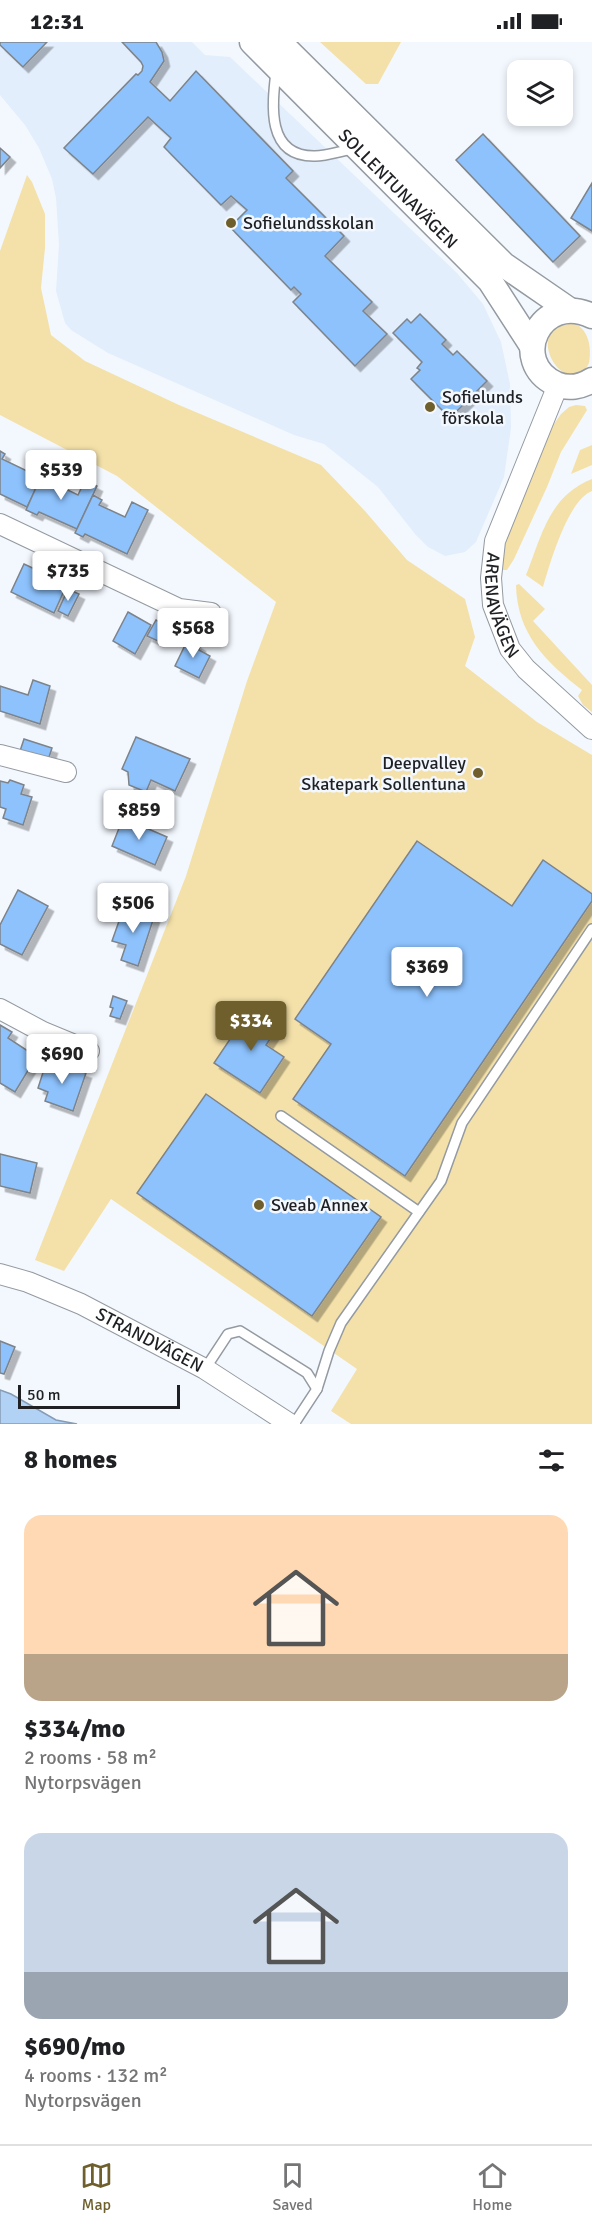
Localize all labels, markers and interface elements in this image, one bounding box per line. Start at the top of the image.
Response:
text: 12:31 [30,8,84,35]
map controls [507,60,573,126]
button: layers [507,60,573,126]
street label: SOLLENTUNAVÄGEN [334,124,462,253]
place label: Sofielundsskolan [243,212,374,234]
marker: Sofielundsskolan [224,216,238,230]
place label: Sofielunds förskola [442,386,523,429]
marker: Sofielunds förskola [423,400,437,414]
pin: $539 [25,450,97,501]
text: $539 [39,457,83,482]
pin: $735 [32,551,104,602]
street label: ARENAVÄGEN [480,551,524,663]
text: $735 [46,558,90,583]
pin: $568 [157,608,229,659]
text: $568 [171,615,215,640]
place label: Deepvalley Skatepark Sollentuna [301,752,467,795]
marker: Deepvalley Skatepark Sollentuna [471,766,485,780]
pin: $859 [103,790,175,841]
text: $859 [117,797,161,822]
pin: $506 [97,883,169,934]
text: $506 [111,890,155,915]
pin: $369 [391,947,463,998]
text: $369 [405,954,449,979]
pin: $334 [215,1001,287,1052]
text: $334 [229,1008,273,1033]
pin: $690 [26,1034,98,1085]
text: $690 [40,1041,84,1066]
place label: Sveab Annex [271,1194,369,1216]
marker: Sveab Annex [252,1198,266,1212]
street label: STRANDVÄGEN [92,1303,207,1377]
scale bar [18,1382,180,1410]
text: 50 m [27,1385,61,1405]
text: 8 homes [24,1444,117,1476]
icon: filters [535,1444,568,1477]
icon: home [242,1554,350,1662]
text: $334/mo [24,1713,125,1745]
text: 2 rooms · 58 m² [24,1745,157,1770]
text: Nytorpsvägen [24,1770,142,1795]
icon: home [242,1872,350,1980]
text: $690/mo [24,2031,125,2063]
text: 4 rooms · 132 m² [24,2063,168,2088]
text: Nytorpsvägen [24,2088,142,2113]
tab: Map [80,2159,113,2215]
tab: Saved [272,2159,313,2215]
tab: Home [472,2159,512,2215]

